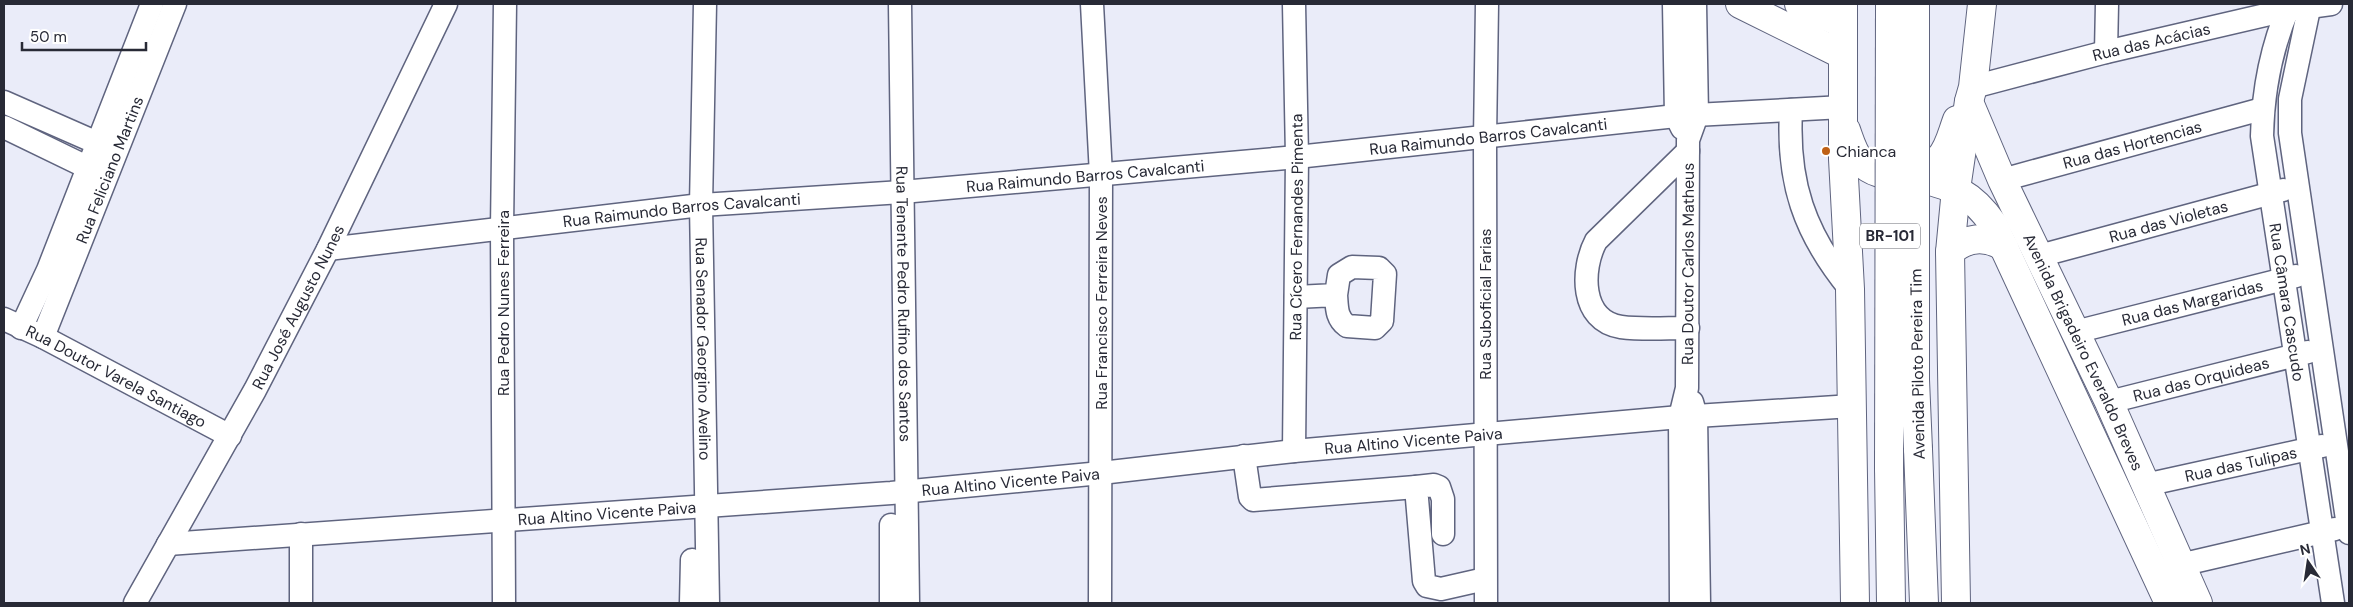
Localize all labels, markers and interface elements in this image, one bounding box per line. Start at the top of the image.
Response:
street label: Rua das Acácias [2090,18,2212,66]
scale bar [22,20,146,52]
text: 50 m [30,27,67,47]
street label: Rua Feliciano Martins [71,93,148,246]
street label: Rua Cícero Fernandes Pimenta [1285,113,1308,341]
street label: Rua Raimundo Barros Cavalcanti [1368,114,1608,160]
street label: Rua das Hortencias [2061,116,2204,174]
place label: Chianca [1836,141,1896,162]
marker: Chianca [1820,145,1832,157]
street label: Rua Raimundo Barros Cavalcanti [965,155,1205,197]
street label: Rua Doutor Carlos Matheus [1677,163,1699,365]
street label: Rua Tenente Pedro Rufino dos Santos [891,166,916,442]
street label: Rua Raimundo Barros Cavalcanti [562,189,801,232]
street label: Rua das Violetas [2107,195,2230,248]
street label: Rua Francisco Ferreira Neves [1091,196,1112,410]
street label: Rua Pedro Nunes Ferreira [493,210,514,396]
street label: Rua José Augusto Nunes [247,221,349,393]
street label: Rua Câmara Cascudo [2264,222,2309,383]
road number: BR-101 [1860,224,1920,248]
street label: Rua Suboficial Farias [1475,228,1496,380]
street label: Avenida Brigadeiro Everaldo Breves [2018,230,2148,474]
street label: Rua Senador Georgino Avelino [691,237,715,461]
street label: Avenida Piloto Pereira Tim [1905,268,1930,460]
street label: Rua das Margaridas [2120,275,2265,331]
street label: Rua Doutor Varela Santiago [23,321,210,433]
street label: Rua das Orquideas [2131,352,2272,407]
street label: Rua Altino Vicente Paiva [1324,423,1503,459]
street label: Rua das Tulipas [2183,442,2299,487]
street label: Rua Altino Vicente Paiva [921,463,1101,501]
street label: Rua Altino Vicente Paiva [517,497,697,530]
north arrow [2283,537,2333,587]
text: N [2298,539,2312,559]

